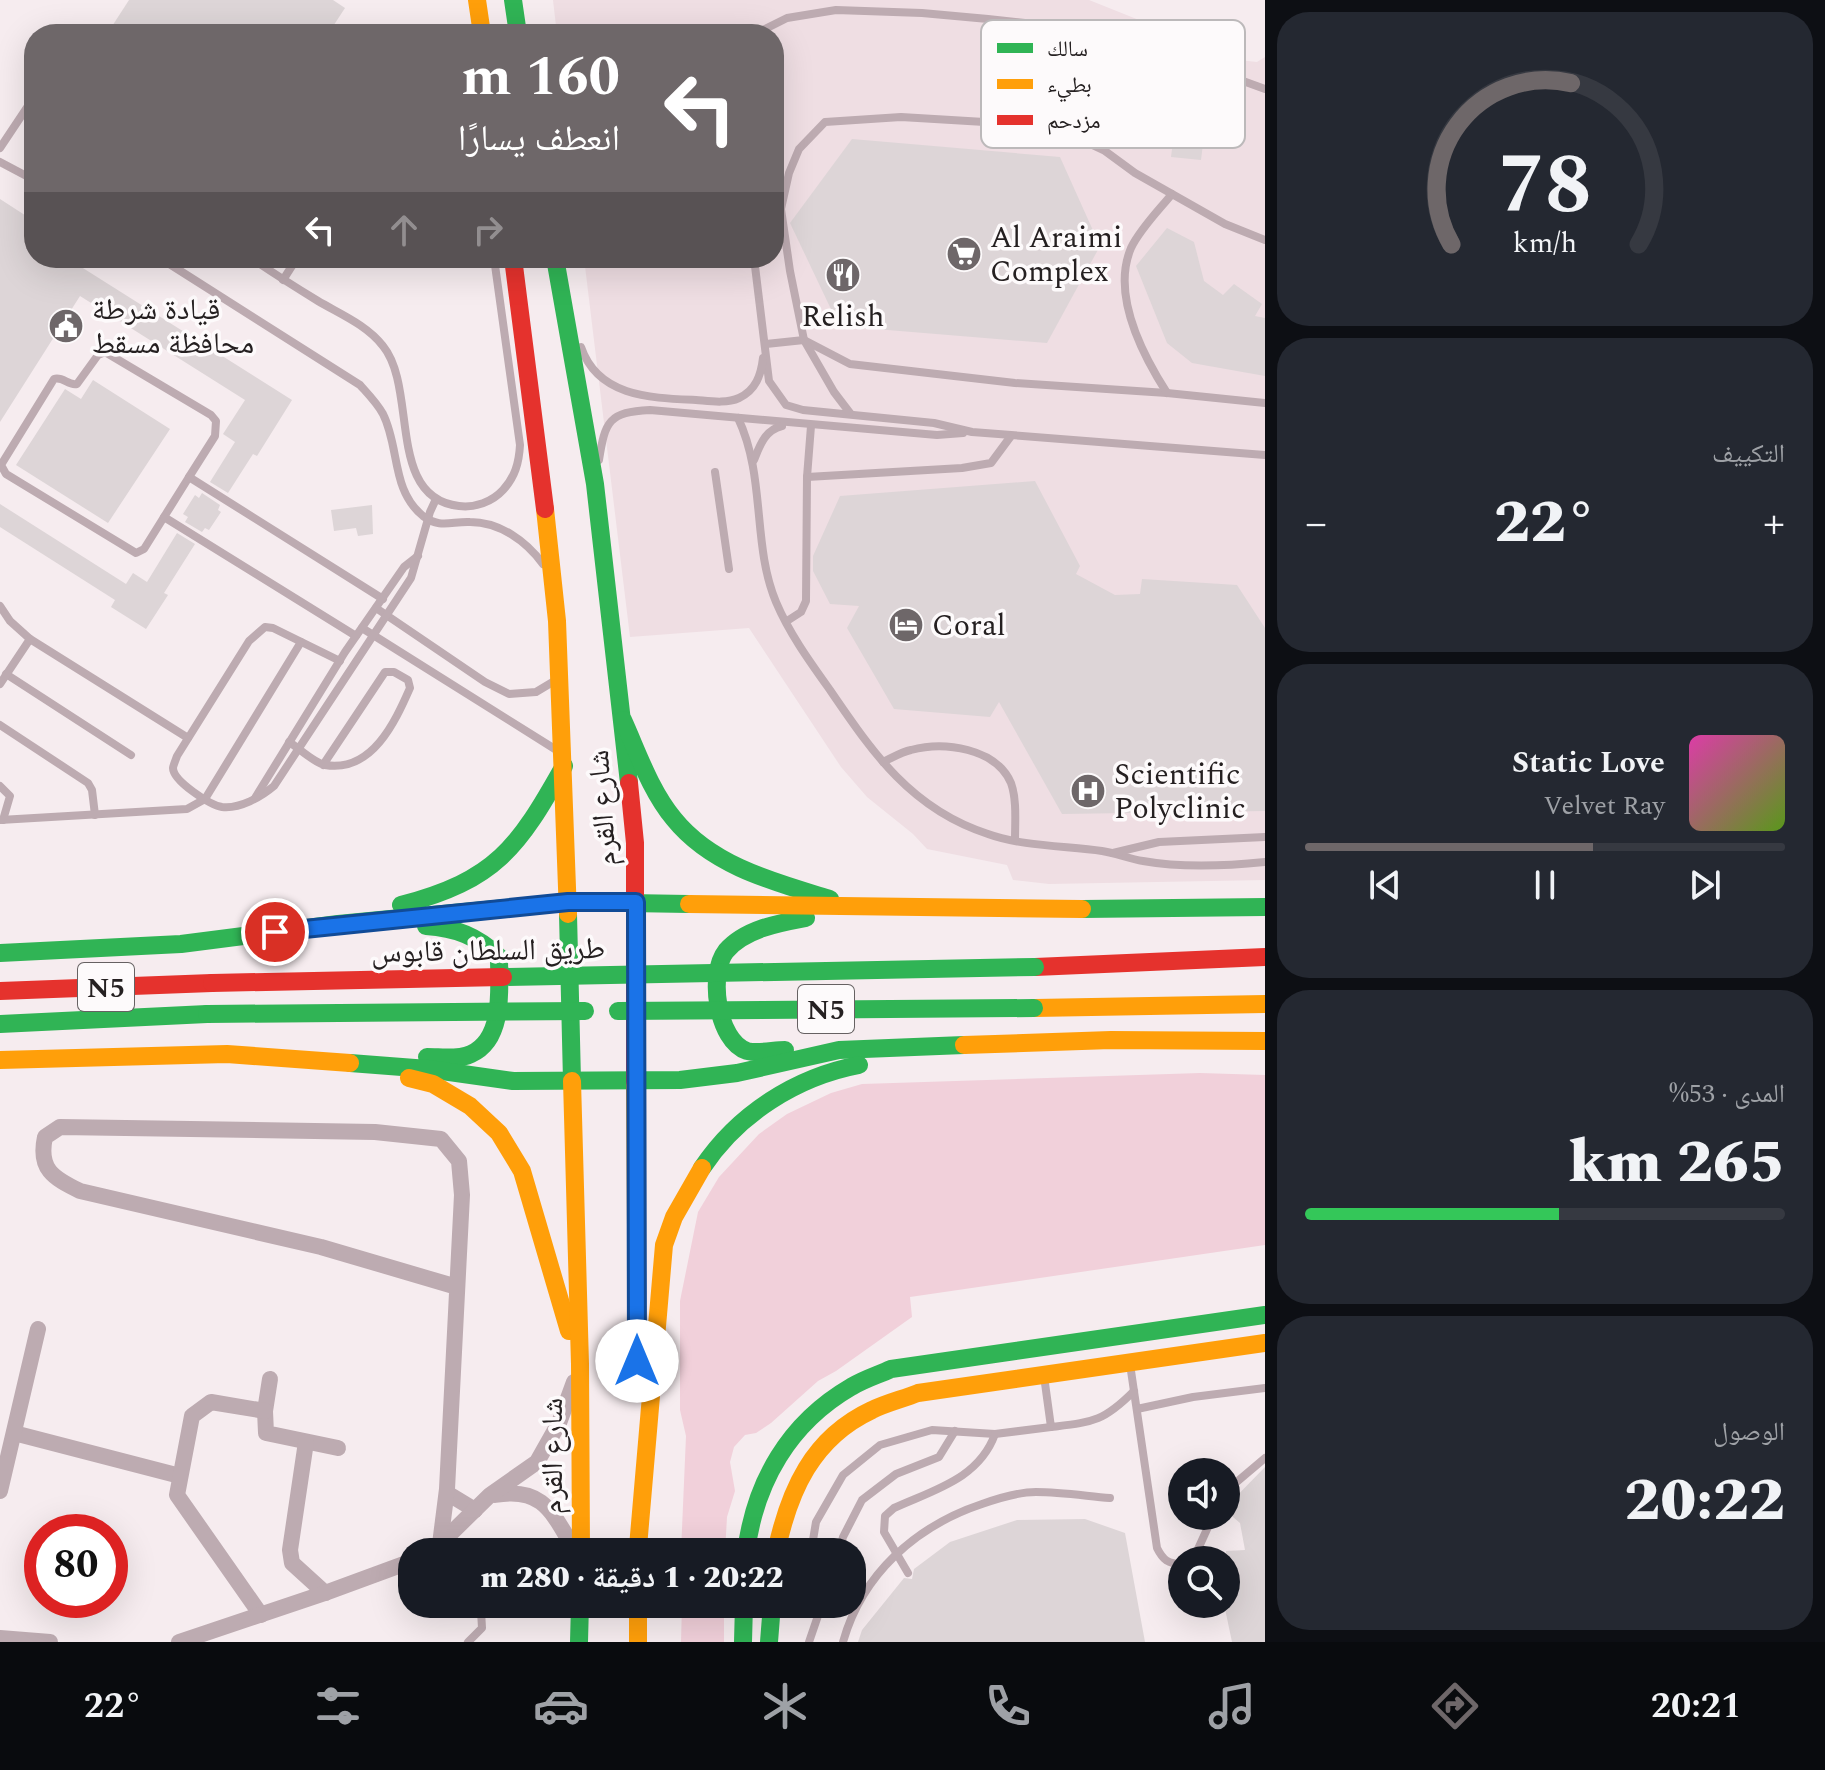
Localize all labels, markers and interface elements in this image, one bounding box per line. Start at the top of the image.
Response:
legend [981,20,1245,148]
text: سالك [1047,33,1088,66]
text: 160 m [461,35,620,120]
icon: left [648,56,752,160]
text: بطيء [1047,69,1092,102]
text: مزدحم [1047,105,1101,138]
text: انعطف يسارًا [458,112,620,167]
text: 78 [1498,123,1592,250]
icon: left [298,208,342,252]
icon: ahead [382,208,426,252]
icon: right [466,208,510,252]
place label: Al Araimi Complex [990,215,1122,295]
text: km/h [1513,222,1577,265]
supermarket icon: Al Araimi Complex [945,235,983,273]
restaurant icon: Relish [824,256,862,294]
place label: قيادة شرطة محافظة مسقط [92,287,254,367]
place label: Relish [802,294,884,340]
public building icon: قيادة شرطة محافظة مسقط [47,307,85,345]
text: التكييف [1712,434,1785,474]
text: 22° [1494,477,1596,569]
text: − [1305,490,1327,557]
text: + [1763,490,1785,557]
place label: Coral [932,603,1006,649]
hotel icon: Coral [887,606,925,644]
text: Static Love [1512,740,1665,786]
street label: شارع القرم [576,748,630,868]
place label: Scientific Polyclinic [1114,752,1246,832]
hospital icon: Scientific Polyclinic [1069,772,1107,810]
text: Velvet Ray [1544,786,1665,826]
icon: previous [1363,863,1407,907]
icon: pause [1523,863,1567,907]
icon: next [1683,863,1727,907]
pin [241,898,309,966]
icon: arrive [253,910,297,954]
street label: طريق السلطان قابوس [371,926,605,976]
road number: N5 [78,963,134,1011]
road number: N5 [798,985,854,1033]
text: المدى · 53% [1669,1074,1785,1114]
text: 265 km [1568,1117,1785,1209]
position arrow [595,1319,679,1403]
street label: شارع القرم [530,1398,576,1514]
text: الوصول [1713,1412,1785,1452]
text: 20:22 [1624,1455,1785,1547]
map controls [1168,1458,1240,1618]
button: sound [1168,1458,1240,1530]
speed limit sign: 80 [24,1514,128,1618]
button: search [1168,1546,1240,1618]
text: 20:22 · 1 دقيقة · 280 m [480,1555,784,1601]
icon: filters [310,1678,366,1734]
icon: car [533,1678,589,1734]
icon: climate [757,1678,813,1734]
icon: phone [980,1678,1036,1734]
icon: music [1204,1678,1260,1734]
icon: directions [1427,1678,1483,1734]
text: 22° [84,1679,142,1734]
text: 20:21 [1651,1679,1741,1734]

